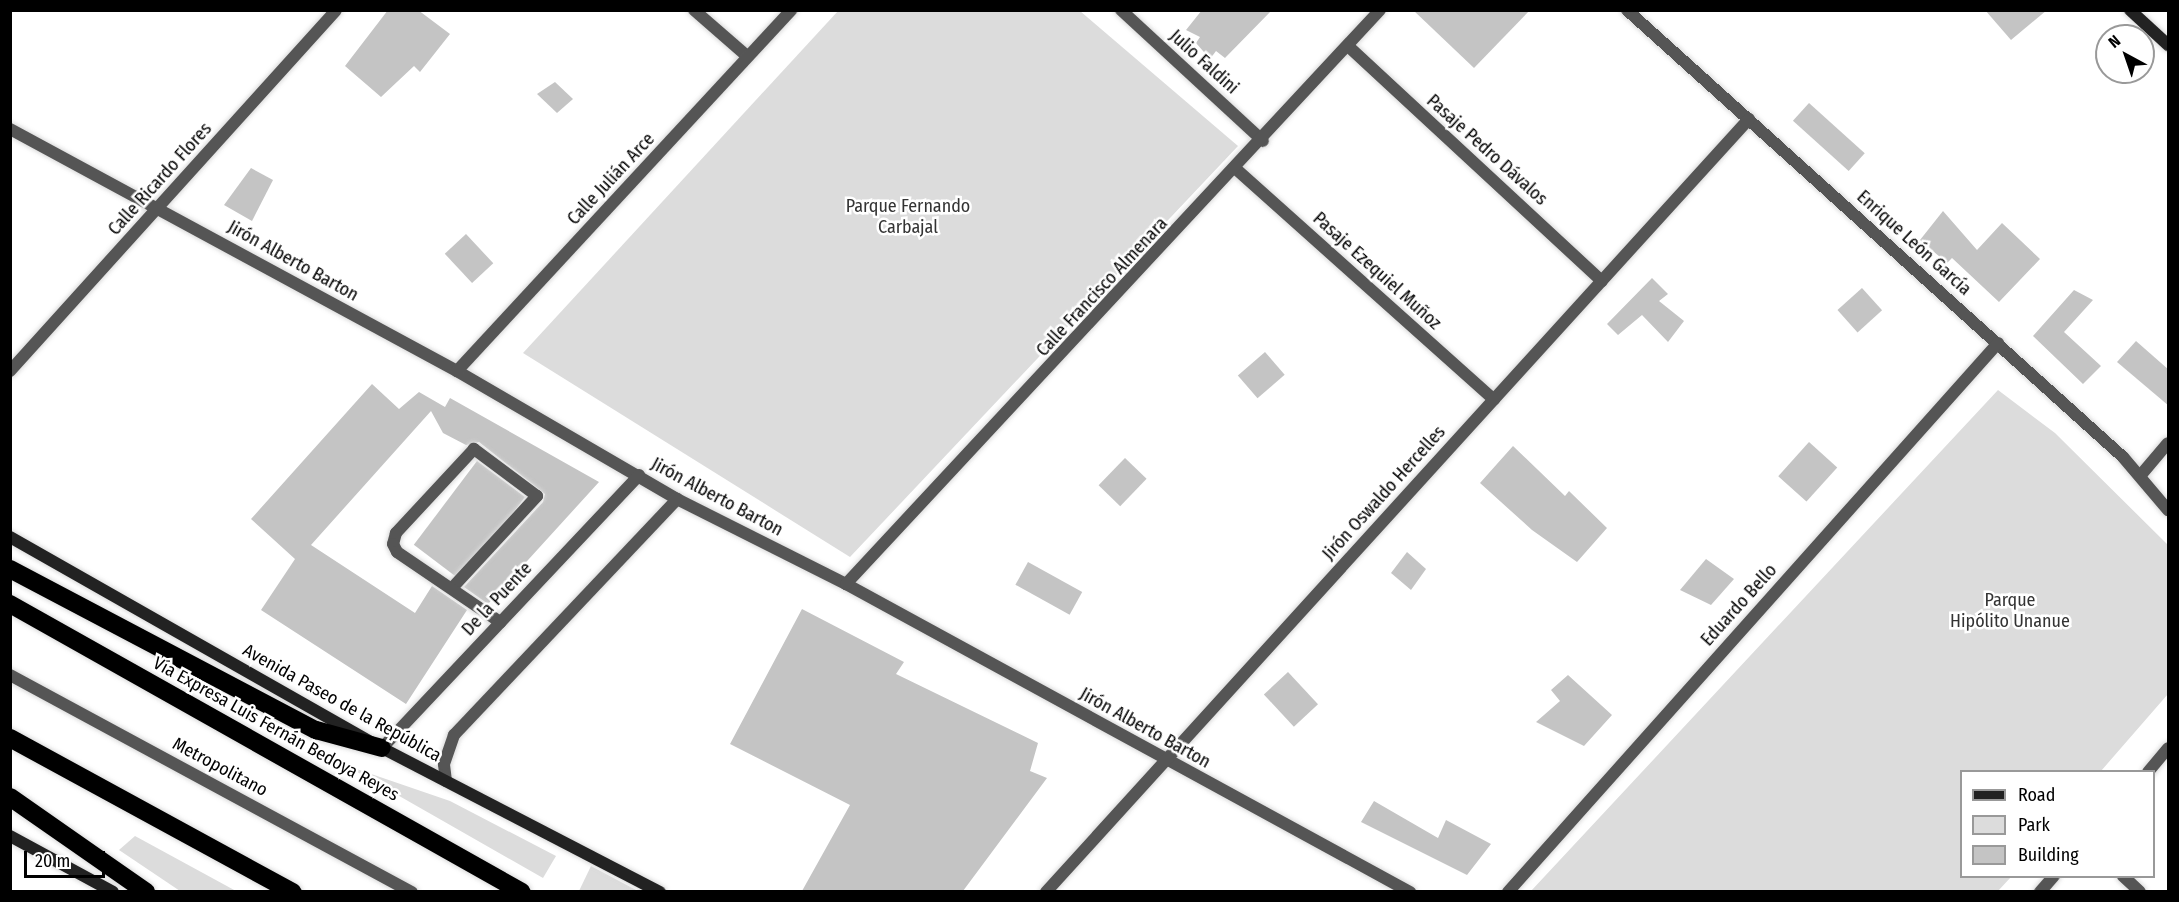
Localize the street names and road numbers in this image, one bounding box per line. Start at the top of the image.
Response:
street label: Julio Faldini [1165,25,1243,99]
street label: Pasaje Pedro Dávalos [1422,90,1552,210]
street label: Calle Ricardo Flores [104,118,216,240]
street label: Calle Julián Arce [563,129,659,229]
street label: Enrique León García [1852,186,1976,300]
street label: Pasaje Ezequiel Muñoz [1308,208,1446,334]
street label: Calle Francisco Almenara [1032,213,1172,361]
street label: Jirón Alberto Barton [224,216,362,306]
street label: Jirón Oswaldo Hercelles [1318,421,1450,565]
street label: Jirón Alberto Barton [647,453,787,541]
street label: De la Puente [458,558,536,640]
street label: Eduardo Bello [1697,560,1781,650]
street label: Avenida Paseo de la República [239,639,445,767]
street label: Vía Expresa Luis Fernán Bedoya Reyes [149,652,403,806]
street label: Jirón Alberto Barton [1076,683,1214,773]
street label: Metropolitano [169,733,271,801]

